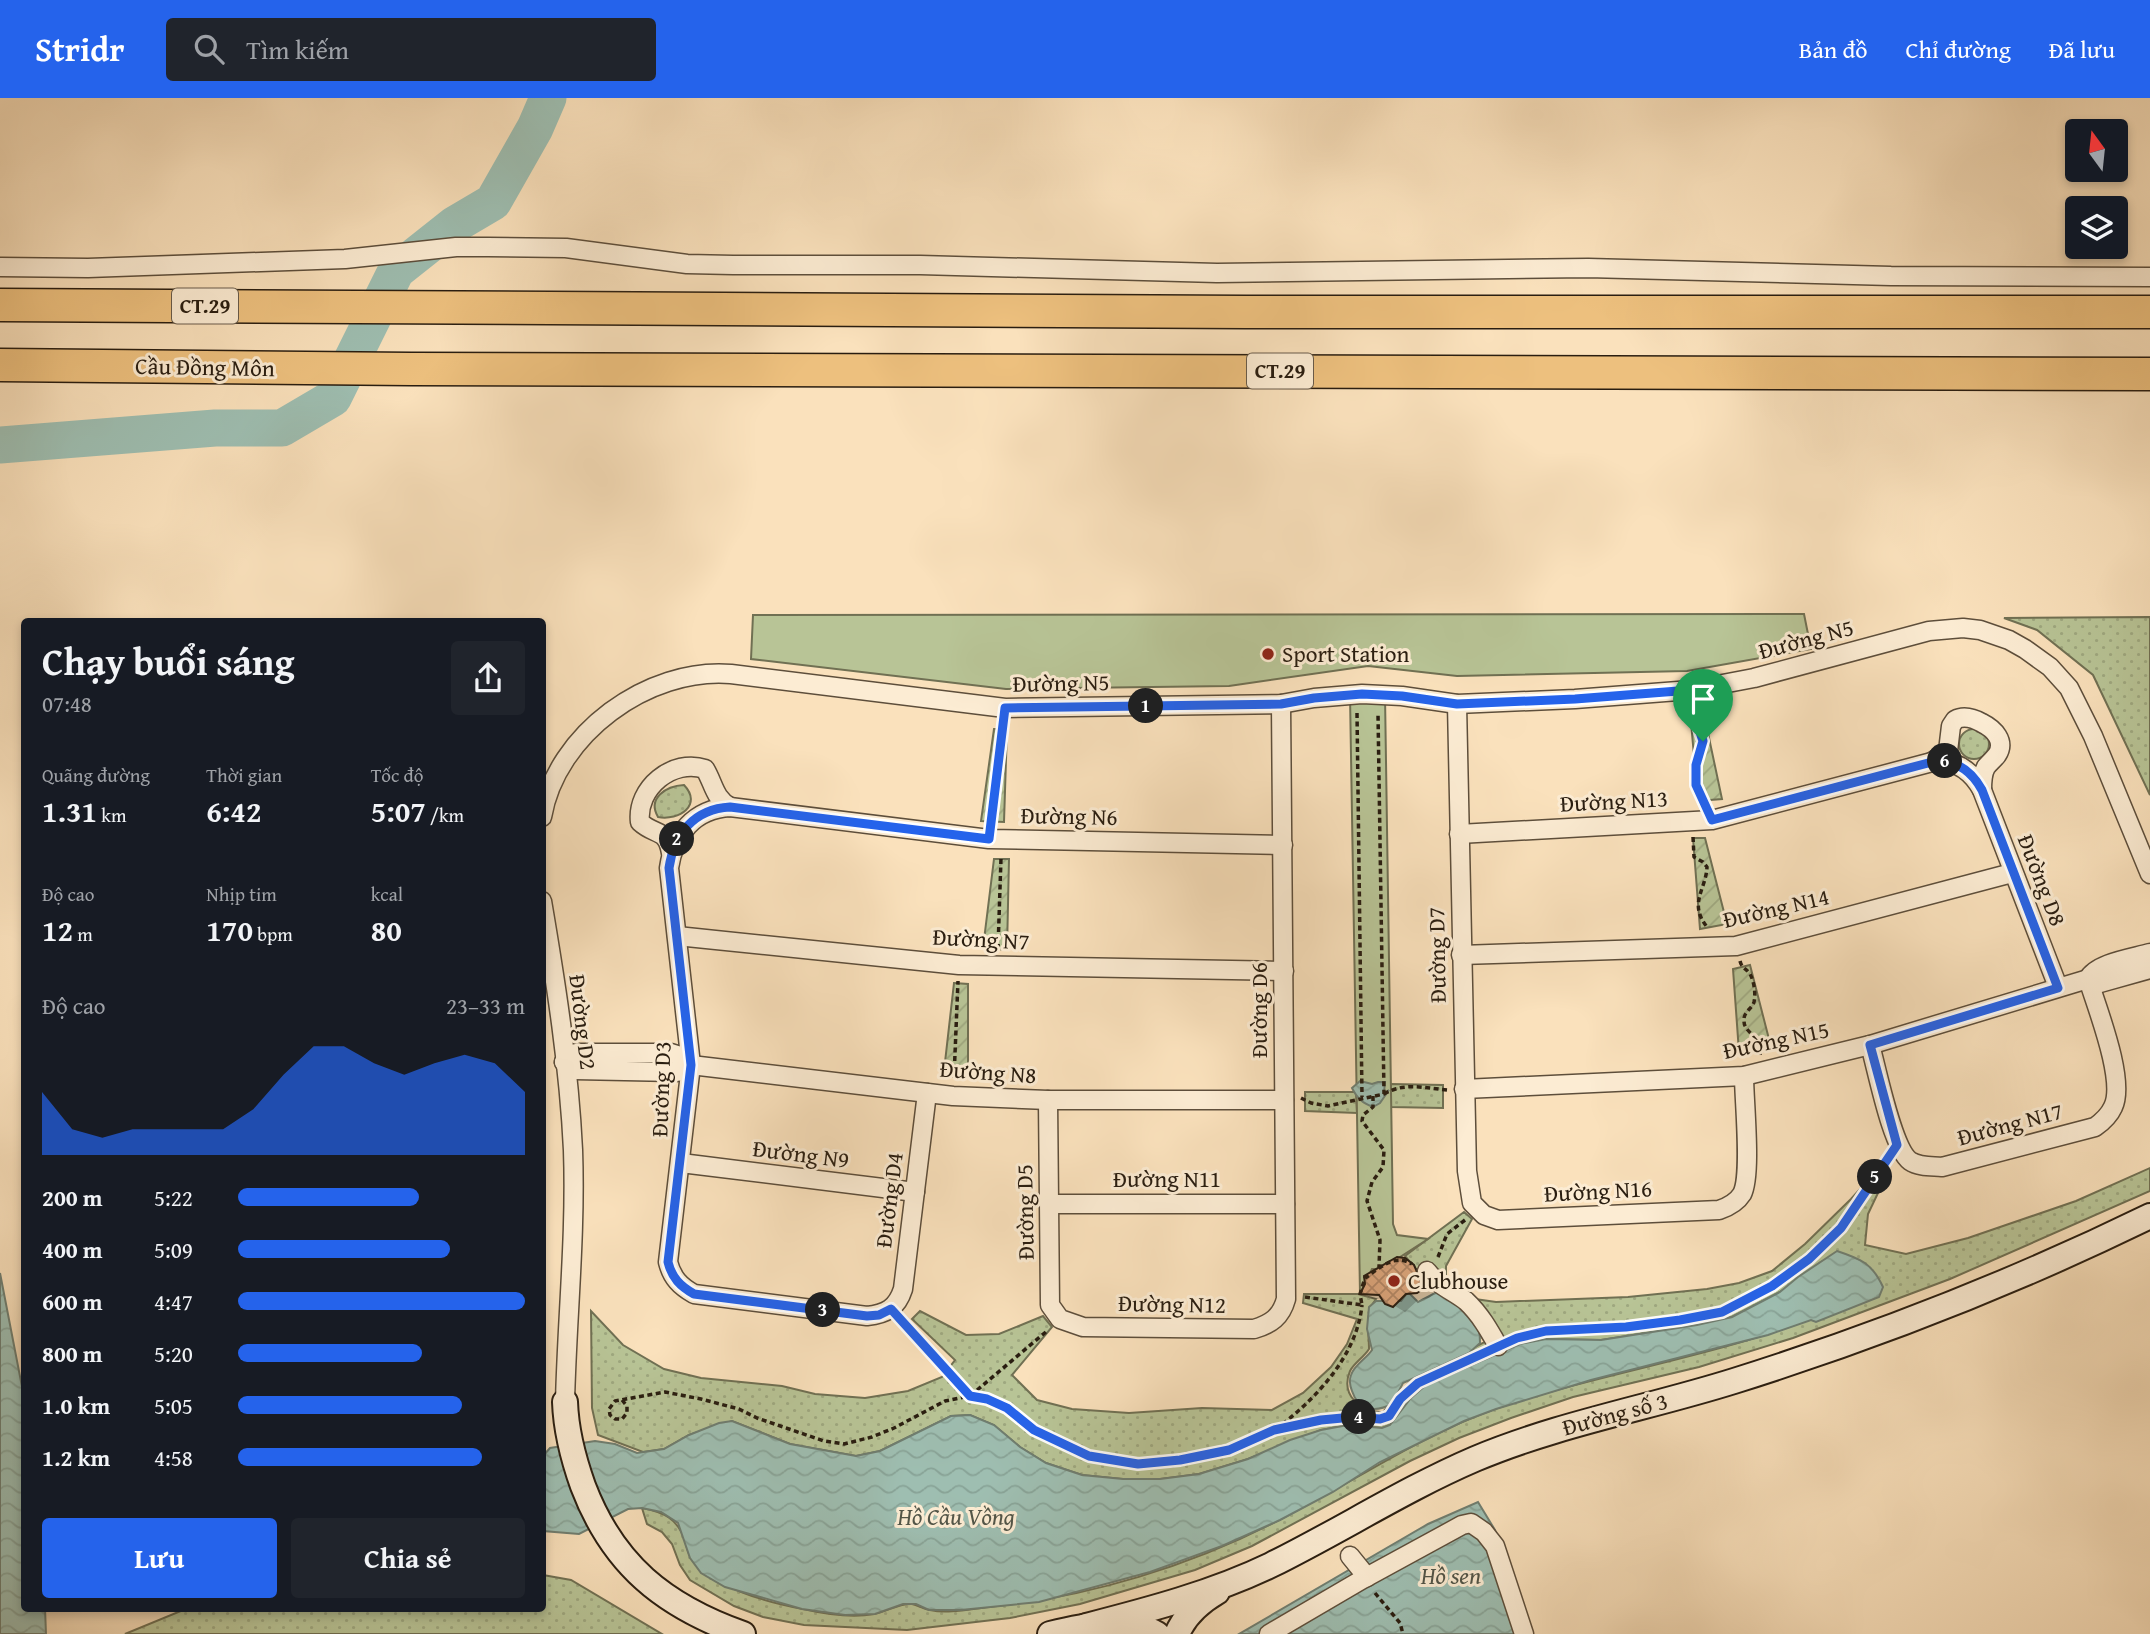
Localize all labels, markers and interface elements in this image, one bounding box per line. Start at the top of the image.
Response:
search box [166,18,656,81]
text: Stridr [35,25,124,73]
icon: search [190,30,228,68]
text: Tìm kiếm [246,30,349,69]
text: Bản đồ [1799,32,1868,67]
text: Chỉ đường [1906,32,2011,67]
text: Đã lưu [2049,32,2115,67]
north arrow [2065,119,2128,182]
map controls [2065,119,2128,259]
button: layers [2065,196,2128,259]
road number: CT.29 [172,288,238,324]
street label: Cầu Đồng Môn [135,349,275,384]
road number: CT.29 [1247,354,1313,388]
street label: Đường N5 [1755,610,1857,667]
text: Chạy buổi sáng [42,633,295,689]
place label: Sport Station [1282,637,1410,670]
button: share [451,641,525,715]
marker: Sport Station [1260,646,1276,662]
street label: Đường N5 [1012,665,1110,700]
pin [1673,669,1733,741]
icon: arrive [1684,680,1722,718]
text: 07:48 [42,687,92,720]
pin: 1 [1128,688,1164,724]
text: 1 [1141,691,1150,719]
pin: 6 [1927,744,1962,778]
text: 6 [1940,746,1949,774]
text: Quãng đường [42,761,150,789]
text: Thời gian [206,761,282,789]
text: Tốc độ [371,761,423,789]
street label: Đường N13 [1559,781,1669,820]
text: 1.31 [42,789,97,833]
text: 6:42 [206,789,261,833]
text: 5:07 [371,789,426,833]
street label: Đường N6 [1020,798,1118,833]
text: km [97,801,126,829]
text: /km [426,801,464,829]
pin: 2 [660,822,694,856]
text: 2 [672,824,681,852]
street label: Đường D8 [2010,829,2075,930]
street label: Đường N14 [1720,879,1832,936]
text: Độ cao [42,880,95,908]
text: Nhịp tim [206,880,277,908]
text: kcal [371,880,403,908]
street label: Đường D7 [1419,907,1454,1003]
text: 12 [42,908,73,952]
text: 170 [206,908,253,952]
text: 80 [371,908,402,952]
street label: Đường N7 [932,919,1030,958]
text: m [73,920,93,948]
text: bpm [253,920,293,948]
street label: Đường D6 [1242,962,1275,1058]
street label: Đường D2 [561,972,606,1071]
text: Độ cao [42,989,106,1022]
text: 23–33 m [446,989,525,1022]
street label: Đường N15 [1720,1012,1832,1067]
street label: Đường D3 [642,1041,679,1137]
street label: Đường N8 [939,1052,1037,1091]
street label: Đường N17 [1953,1094,2066,1153]
street label: Đường N9 [751,1131,851,1176]
street label: Đường D4 [866,1150,911,1249]
pin: 5 [1857,1160,1892,1194]
street label: Đường N11 [1113,1162,1221,1195]
text: 5 [1870,1162,1879,1190]
street label: Đường D5 [1007,1164,1042,1260]
street label: Đường N16 [1543,1171,1653,1210]
text: 200 m [42,1181,103,1214]
text: 5:22 [154,1181,193,1214]
text: 400 m [42,1233,103,1266]
text: 5:09 [154,1233,193,1266]
place label: Clubhouse [1408,1264,1508,1297]
marker: Clubhouse [1386,1273,1402,1289]
text: 600 m [42,1285,103,1318]
text: 4:47 [154,1285,193,1318]
street label: Đường N12 [1118,1286,1226,1321]
pin: 3 [806,1292,840,1328]
text: 3 [818,1295,827,1323]
text: 800 m [42,1337,103,1370]
text: 5:20 [154,1337,193,1370]
street label: Đường số 3 [1559,1384,1671,1443]
text: 1.0 km [42,1389,110,1422]
text: 5:05 [154,1389,193,1422]
pin: 4 [1342,1400,1376,1434]
text: 4 [1354,1402,1363,1430]
text: 1.2 km [42,1441,110,1474]
text: 4:58 [154,1441,193,1474]
water label: Hồ Cầu Vồng [896,1499,1015,1534]
button: Lưu [42,1518,277,1598]
button: Chia sẻ [291,1518,525,1598]
water label: Hồ sen [1420,1558,1481,1593]

